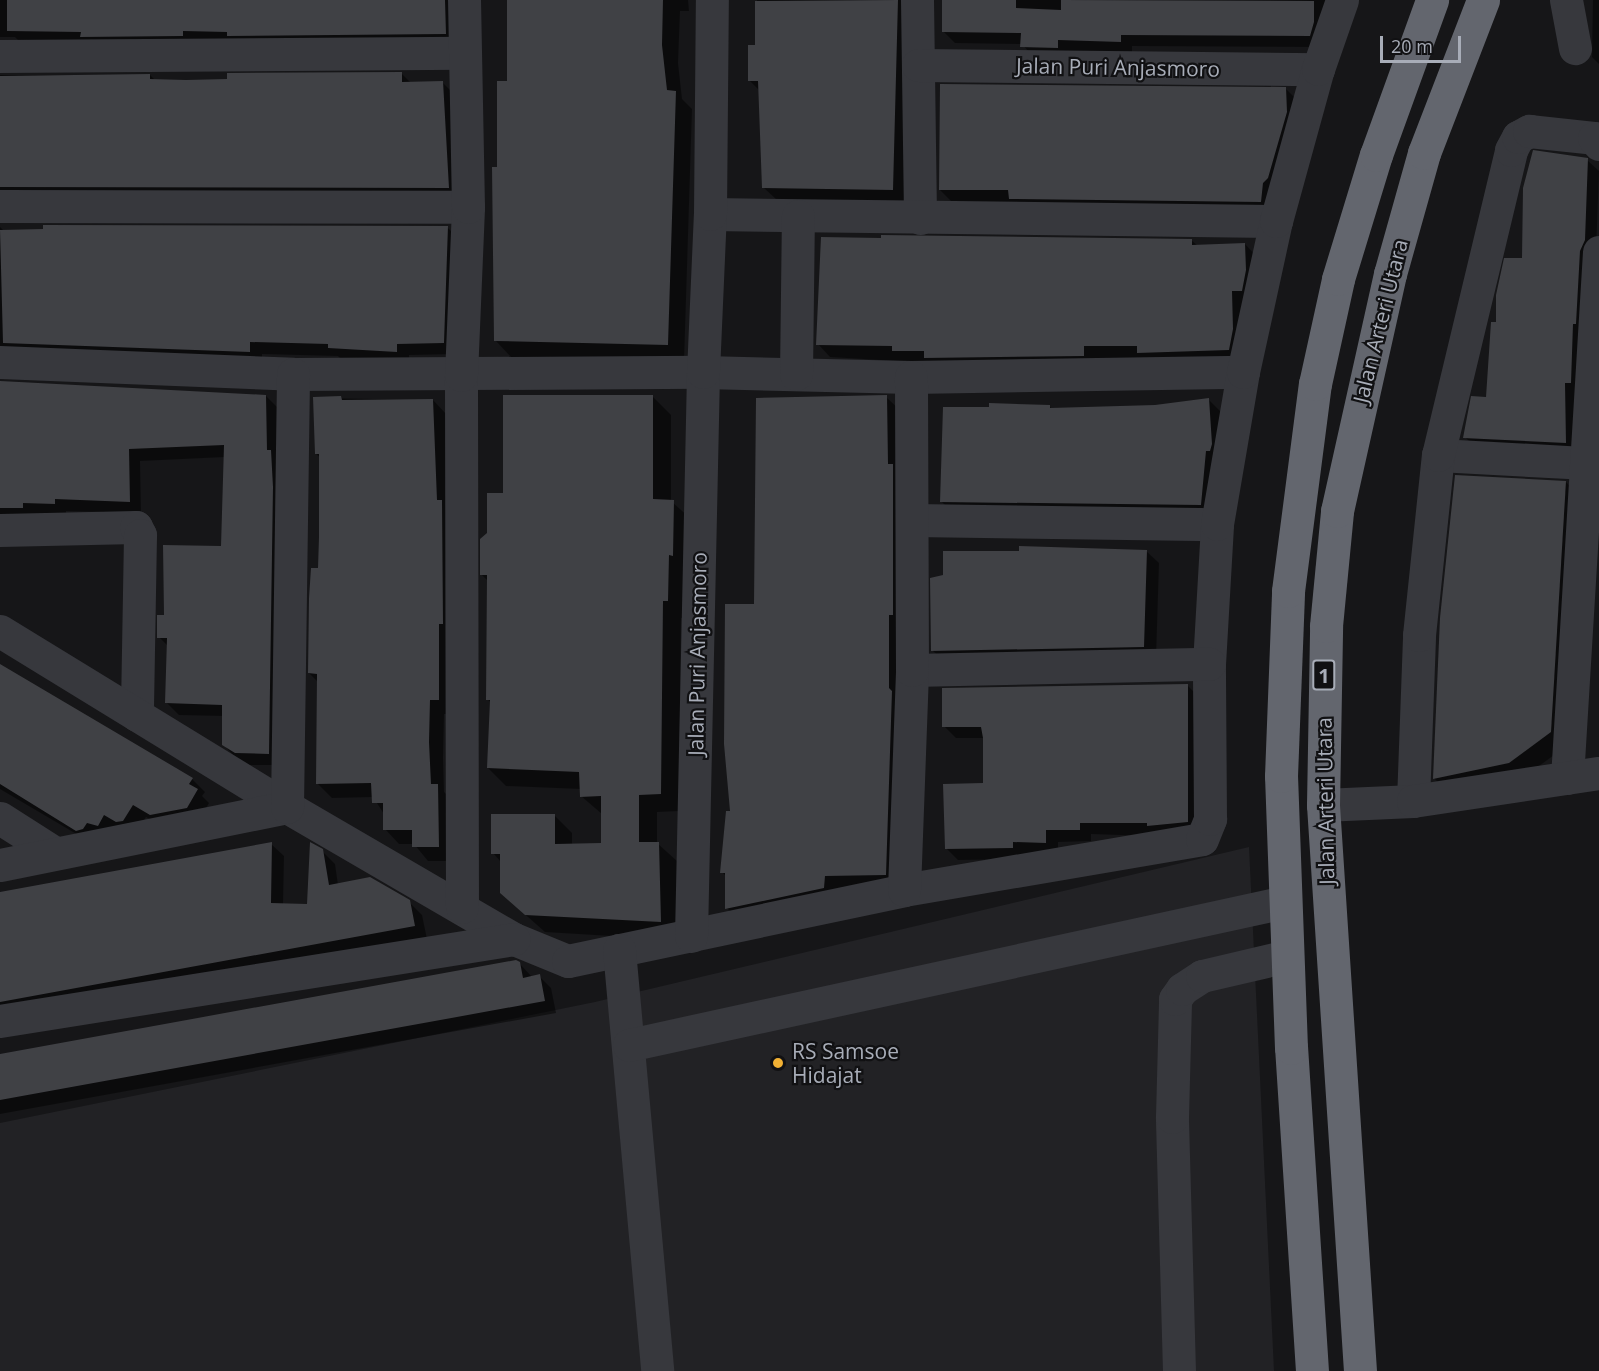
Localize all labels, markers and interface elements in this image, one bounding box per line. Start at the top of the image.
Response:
scale bar [1383,24,1464,62]
text: 20 m [1391,34,1433,58]
street label: Jalan Puri Anjasmoro [1016,53,1220,81]
street label: Jalan Arteri Utara [1347,237,1413,405]
street label: Jalan Puri Anjasmoro [683,552,711,756]
road number: 1 [1312,658,1336,692]
street label: Jalan Arteri Utara [1311,717,1339,885]
place label: RS Samsoe Hidajat [792,1038,899,1088]
marker: RS Samsoe Hidajat [769,1054,787,1072]

